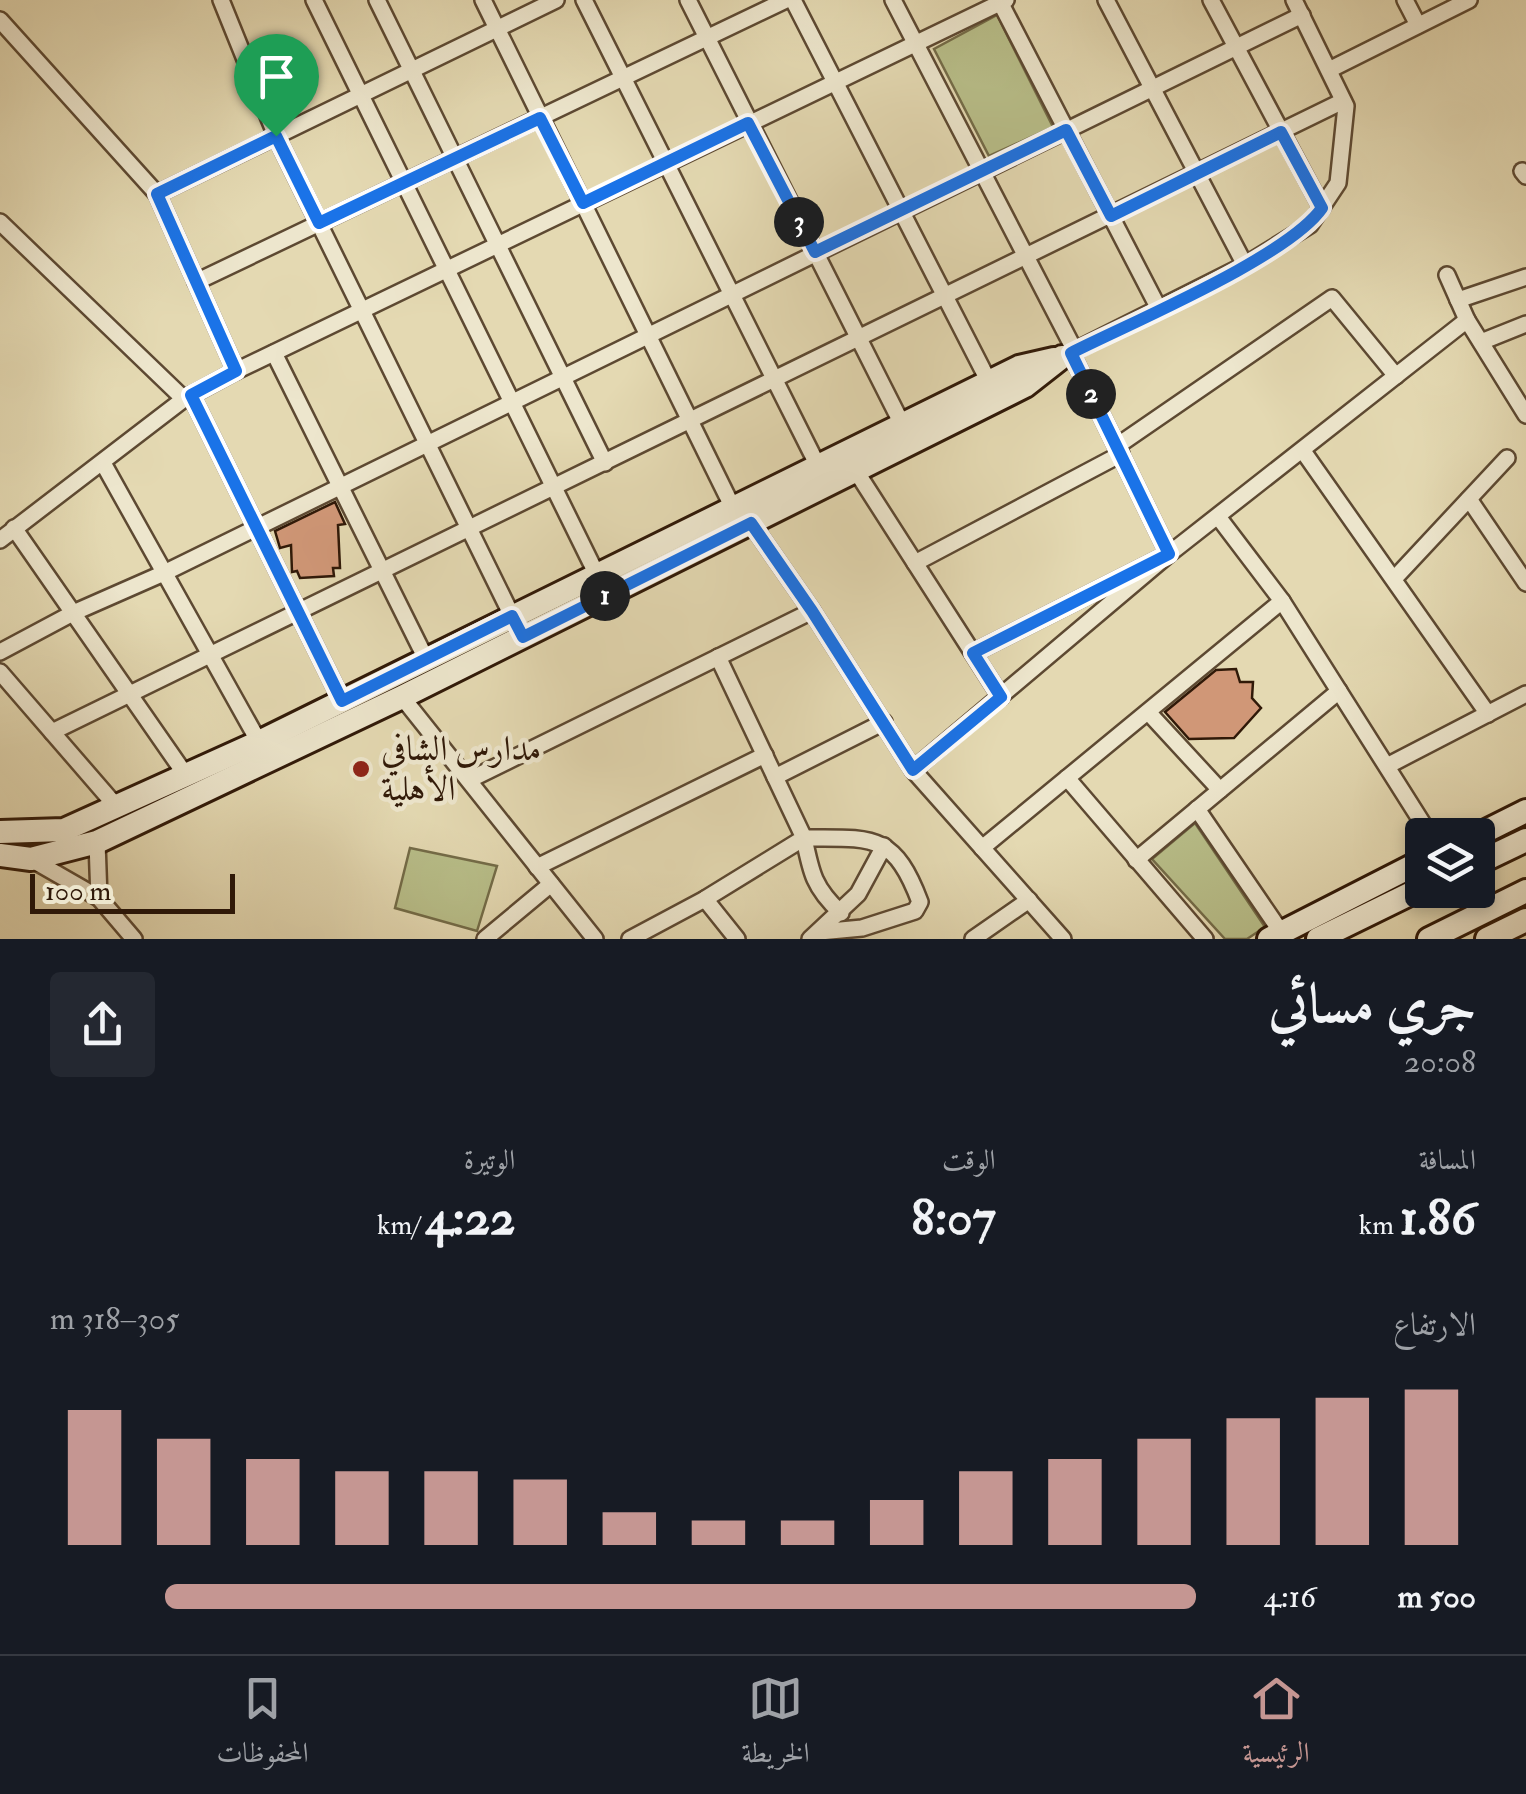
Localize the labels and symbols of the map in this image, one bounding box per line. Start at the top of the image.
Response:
pin [234,34,319,137]
pin: 3 [774,197,824,247]
pin: 2 [1066,369,1116,419]
pin: 1 [580,571,630,621]
place label: مدارس الشافي الأهلية [381,727,541,811]
marker: مدارس الشافي الأهلية [350,758,372,780]
scale bar [30,869,235,914]

